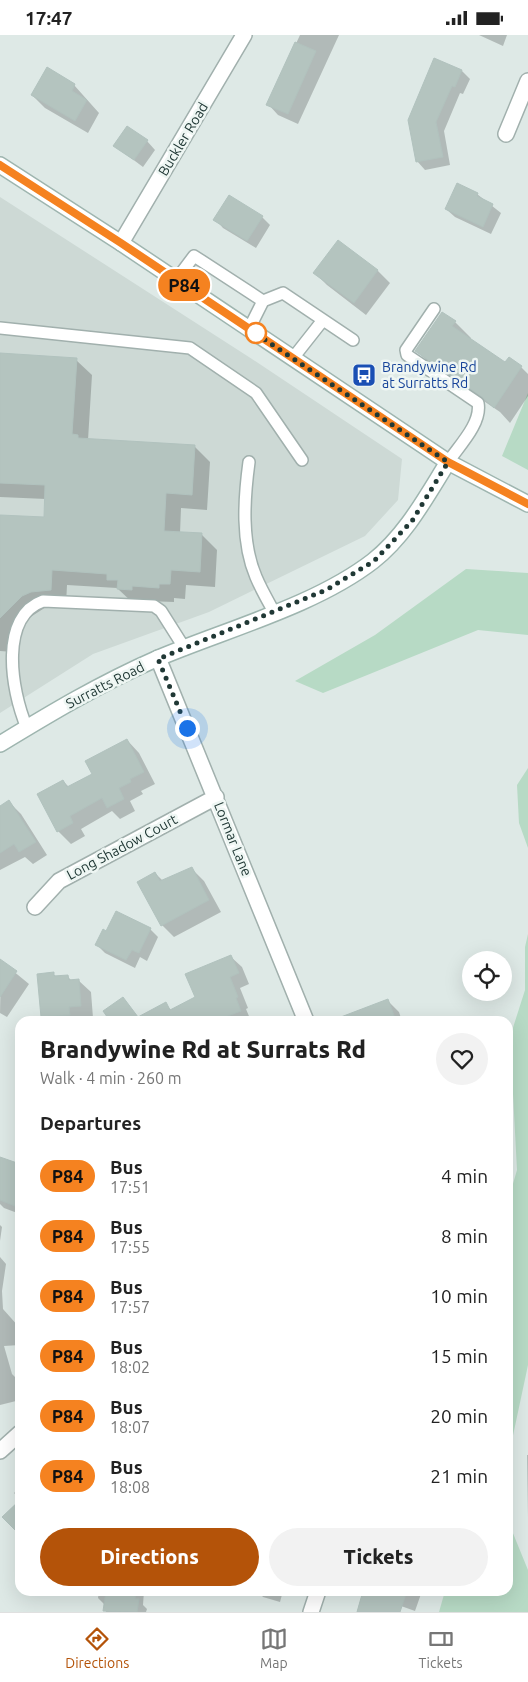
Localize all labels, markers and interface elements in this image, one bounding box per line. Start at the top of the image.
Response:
text: 17:47 [25,7,73,29]
street label: Buckler Road [155,99,211,179]
line badge: P84 [155,269,213,301]
text: P84 [168,275,200,295]
unlabelled marker [245,322,267,344]
place label: Brandywine Rd at Surratts Rd [382,359,477,391]
bus stop icon: Brandywine Rd at Surratts Rd [351,362,377,388]
street label: Surratts Road [63,658,147,712]
your location [175,716,200,741]
street label: Lormar Lane [211,800,255,878]
street label: Long Shadow Court [64,811,181,883]
map controls [462,951,512,1001]
button: locate [462,951,512,1001]
button: heart [436,1033,488,1085]
text: Brandywine Rd at Surrats Rd [40,1036,366,1063]
text: Walk · 4 min · 260 m [40,1069,182,1087]
text: Departures [40,1112,141,1134]
text: Bus [110,1156,143,1178]
text: 4 min [441,1165,488,1187]
text: P84 [52,1166,83,1186]
text: 17:51 [110,1178,150,1196]
text: Bus [110,1216,143,1238]
text: 8 min [441,1225,488,1247]
text: P84 [52,1226,83,1246]
text: 17:55 [110,1238,150,1256]
text: Bus [110,1276,143,1298]
text: 10 min [430,1285,488,1307]
text: P84 [52,1286,83,1306]
text: 17:57 [110,1298,150,1316]
text: Bus [110,1336,143,1358]
text: 15 min [430,1345,488,1367]
text: P84 [52,1346,83,1366]
text: 18:02 [110,1358,150,1376]
text: Bus [110,1396,143,1418]
text: 20 min [430,1405,488,1427]
text: P84 [52,1406,83,1426]
text: 18:07 [110,1418,150,1436]
text: Bus [110,1456,143,1478]
text: 21 min [430,1465,488,1487]
text: P84 [52,1466,83,1486]
text: 18:08 [110,1478,150,1496]
button: Directions [40,1528,259,1586]
button: Tickets [269,1528,488,1586]
tab: Directions [65,1625,129,1671]
tab: Map [260,1625,288,1671]
tab: Tickets [419,1625,463,1671]

